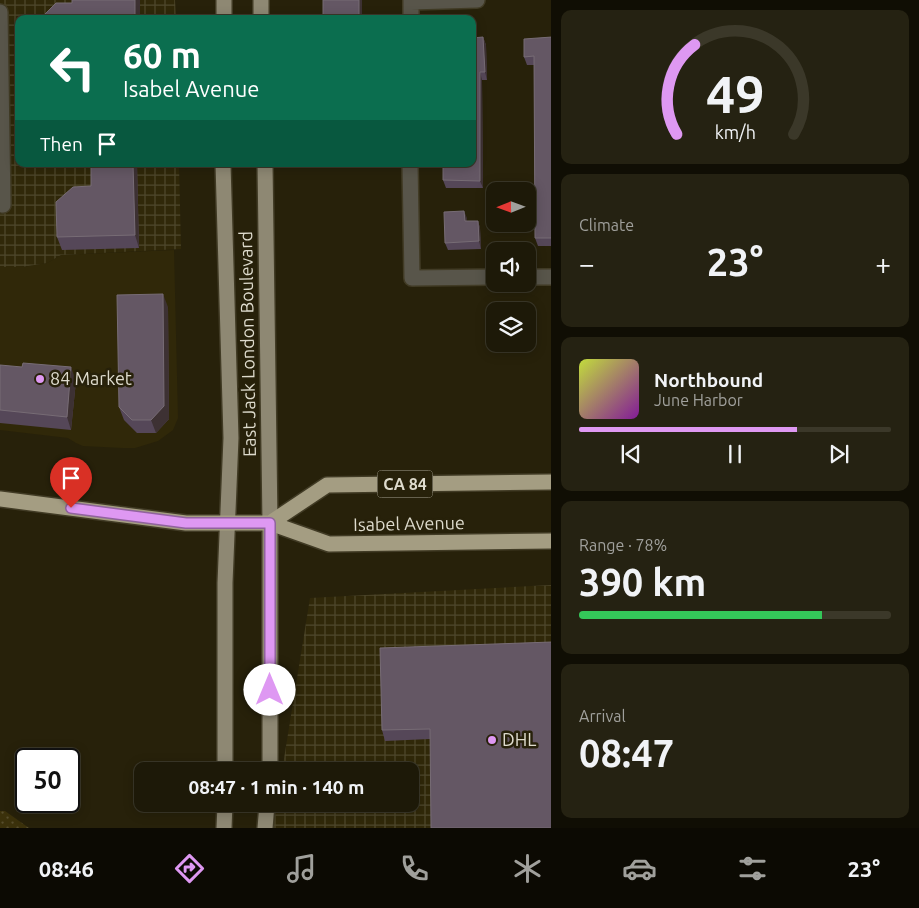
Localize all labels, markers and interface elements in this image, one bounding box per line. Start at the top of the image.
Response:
icon: left [40,35,105,100]
text: 60 m [123,35,201,75]
text: 49 [706,65,764,123]
text: Isabel Avenue [123,76,259,101]
text: km/h [714,122,756,142]
icon: arrive [93,130,121,158]
text: Then [40,133,83,155]
north arrow [486,182,536,232]
map controls [486,182,536,352]
text: Climate [579,216,634,234]
street label: East Jack London Boulevard [235,231,259,457]
text: 23° [707,241,763,283]
button: sound [486,242,536,292]
text: − [579,248,595,279]
text: + [875,248,891,279]
button: layers [486,302,536,352]
place label: 84 Market [50,368,132,388]
text: Northbound [654,369,763,391]
marker: 84 Market [34,373,46,385]
text: June Harbor [654,391,743,409]
icon: previous [617,440,645,468]
icon: pause [721,440,749,468]
icon: next [825,440,853,468]
pin [50,457,92,508]
icon: arrive [57,464,85,492]
road number: CA 84 [378,470,432,498]
street label: Isabel Avenue [353,512,465,534]
text: Range · 78% [579,536,667,554]
text: 390 km [579,561,706,603]
position arrow [243,663,295,715]
text: Arrival [579,707,626,725]
place label: DHL [502,729,536,749]
text: 08:47 [579,732,674,774]
marker: DHL [486,734,498,746]
speed limit sign: 50 [15,748,80,813]
text: 08:47 · 1 min · 140 m [189,776,364,798]
icon: directions [172,851,207,886]
icon: music [284,851,319,886]
icon: phone [397,851,432,886]
icon: climate [510,851,545,886]
icon: car [622,851,657,886]
icon: filters [735,851,770,886]
text: 08:46 [39,856,94,881]
text: 23° [847,856,880,881]

